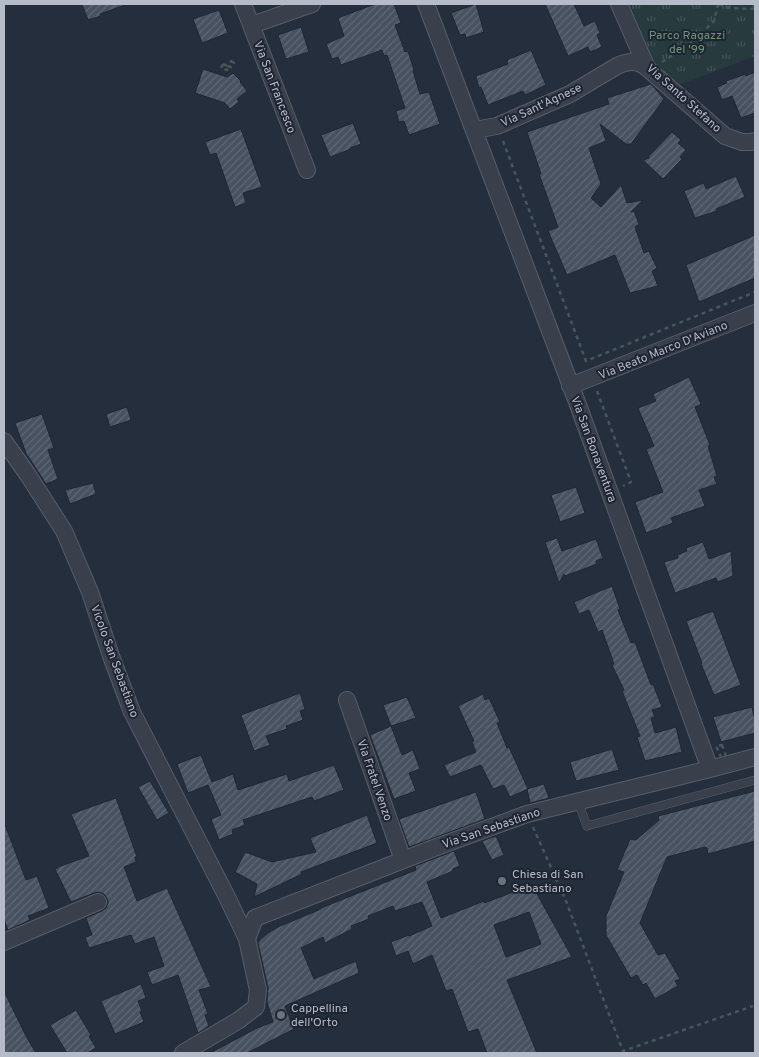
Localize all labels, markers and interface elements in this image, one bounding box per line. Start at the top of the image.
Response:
park label: Parco Ragazzi del '99 [649,28,725,58]
street label: Via San Francesco [249,39,299,136]
street label: Via Santo Stefano [642,61,725,137]
street label: Via Sant'Agnese [498,80,584,132]
street label: Via Beato Marco D'Aviano [597,318,731,384]
street label: Via San Bonaventura [566,394,620,505]
street label: Vicolo San Sebastiano [86,603,142,720]
street label: Via Fratel Venzo [353,737,396,824]
street label: Via San Sebastiano [440,805,543,853]
place label: Chiesa di San Sebastiano [512,867,584,897]
marker: Chiesa di San Sebastiano [496,875,508,887]
place label: Cappellina dell'Orto [291,1001,348,1031]
marker: Cappellina dell'Orto [275,1009,287,1021]

